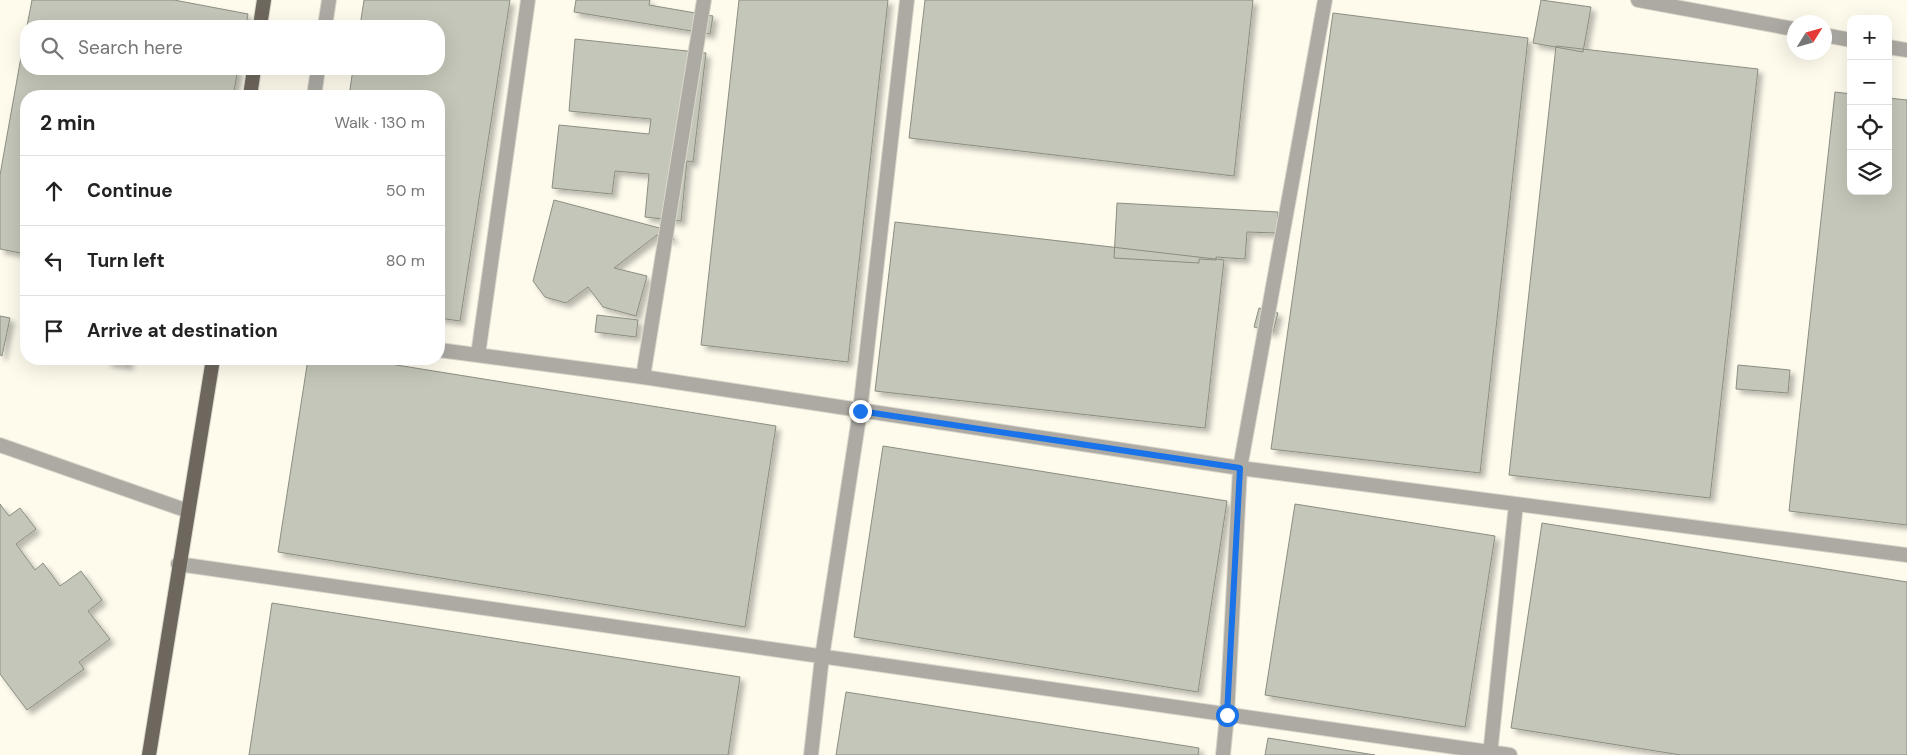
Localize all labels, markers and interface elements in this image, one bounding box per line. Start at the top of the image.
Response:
north arrow [1787,15,1832,60]
map controls [1847,15,1892,195]
button: + [1847,15,1892,60]
search box [20,20,445,75]
icon: search [38,34,66,62]
text: Search here [78,35,183,60]
button: − [1847,60,1892,105]
button: locate [1847,105,1892,150]
text: 2 min [40,109,96,137]
text: Walk · 130 m [334,112,425,133]
button: layers [1847,150,1892,195]
icon: ahead [40,177,68,205]
text: Continue [87,178,173,203]
text: 50 m [386,180,425,201]
icon: left [40,247,68,275]
text: Turn left [87,248,165,273]
text: 80 m [386,250,425,271]
icon: arrive [40,317,68,345]
text: Arrive at destination [87,318,278,343]
route end [849,400,872,423]
route start [1216,704,1239,727]

